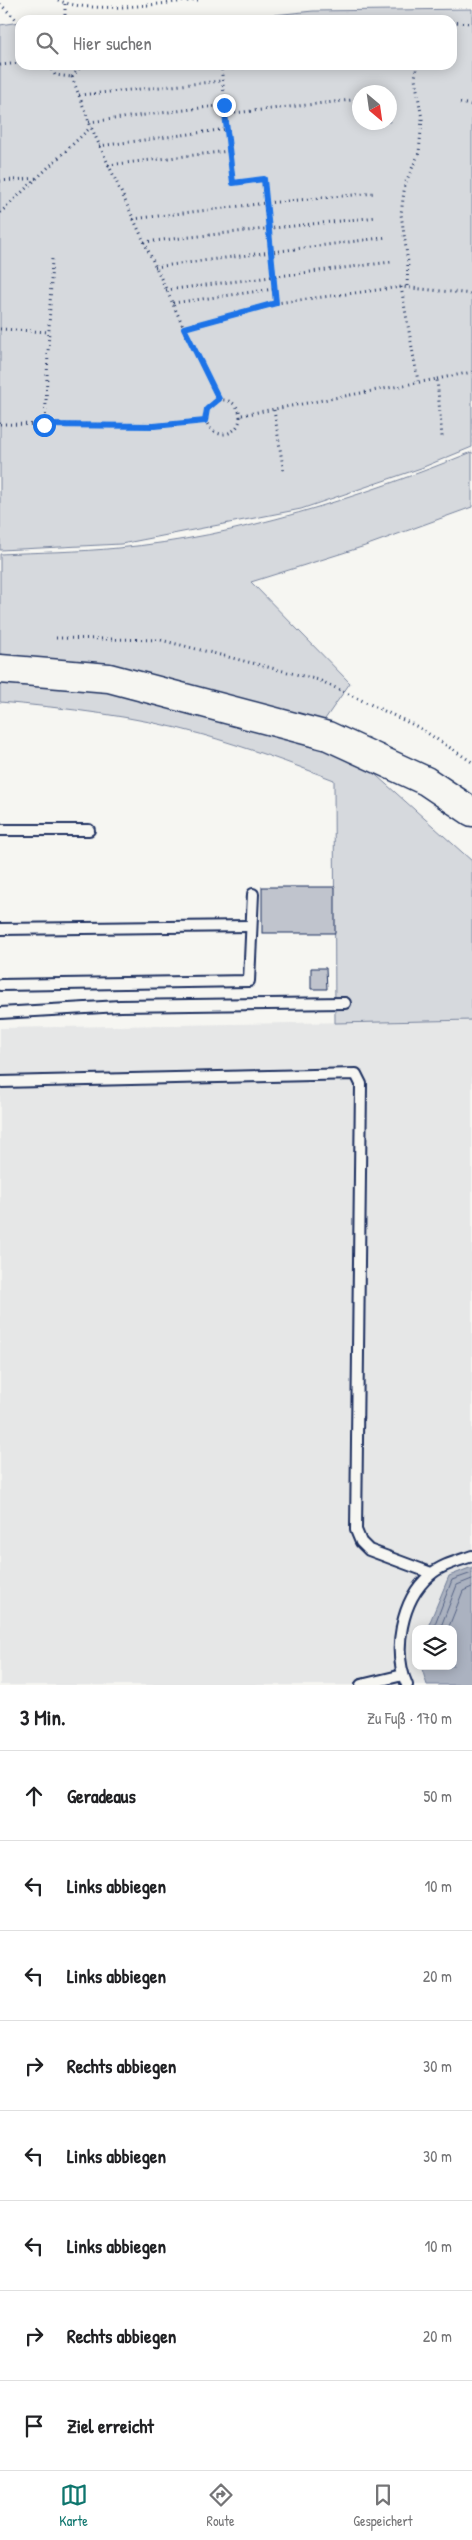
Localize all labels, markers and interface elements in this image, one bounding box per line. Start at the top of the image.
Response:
search box [15,15,457,70]
icon: search [33,29,61,57]
text: Hier suchen [73,30,152,56]
north arrow [352,85,397,130]
route end [213,94,236,117]
route start [33,414,56,437]
map controls [412,1625,457,1670]
button: layers [412,1625,457,1670]
text: 3 Min. [20,1703,65,1732]
text: Zu Fuß · 170 m [367,1707,452,1729]
icon: ahead [20,1782,48,1810]
text: Geradeaus [67,1783,136,1809]
text: 50 m [424,1785,452,1807]
icon: left [20,1872,48,1900]
text: Links abbiegen [67,1873,166,1899]
text: 10 m [424,1875,452,1897]
icon: left [20,1962,48,1990]
text: Links abbiegen [67,1963,166,1989]
text: 20 m [423,1965,452,1987]
icon: right [20,2052,48,2080]
text: Rechts abbiegen [67,2053,176,2079]
text: 30 m [423,2055,452,2077]
icon: left [20,2142,48,2170]
text: Links abbiegen [67,2143,166,2169]
text: 30 m [423,2145,452,2167]
icon: left [20,2232,48,2260]
text: Links abbiegen [67,2233,166,2259]
text: 10 m [424,2235,452,2257]
icon: right [20,2322,48,2350]
text: Rechts abbiegen [67,2323,176,2349]
text: 20 m [423,2325,452,2347]
icon: arrive [20,2412,48,2440]
text: Ziel erreicht [67,2413,154,2439]
tab: Karte [59,2481,88,2530]
tab: Route [207,2481,235,2530]
tab: Gespeichert [353,2481,413,2530]

